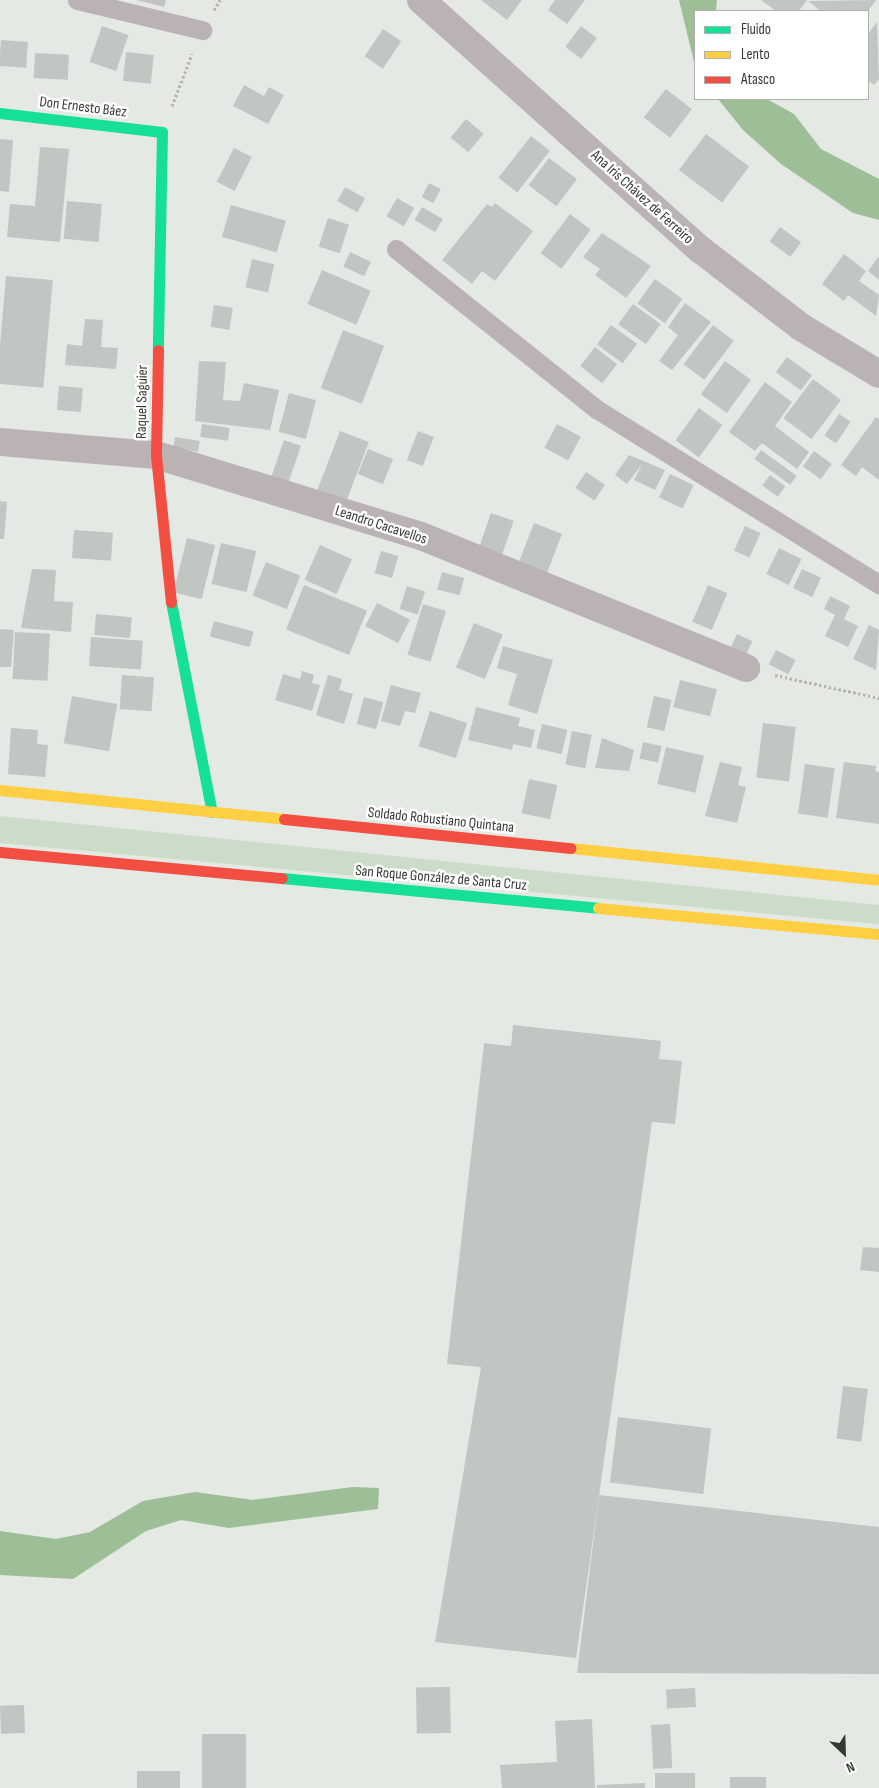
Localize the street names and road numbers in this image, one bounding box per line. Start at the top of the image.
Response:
street label: Don Ernesto Báez [38,93,128,121]
street label: Ana Iris Chávez de Ferreiro [587,146,697,248]
street label: Raquel Saguier [132,365,152,439]
street label: Leandro Cacavellos [333,502,429,548]
street label: Soldado Robustiano Quintana [367,803,515,837]
street label: San Roque González de Santa Cruz [355,862,527,894]

